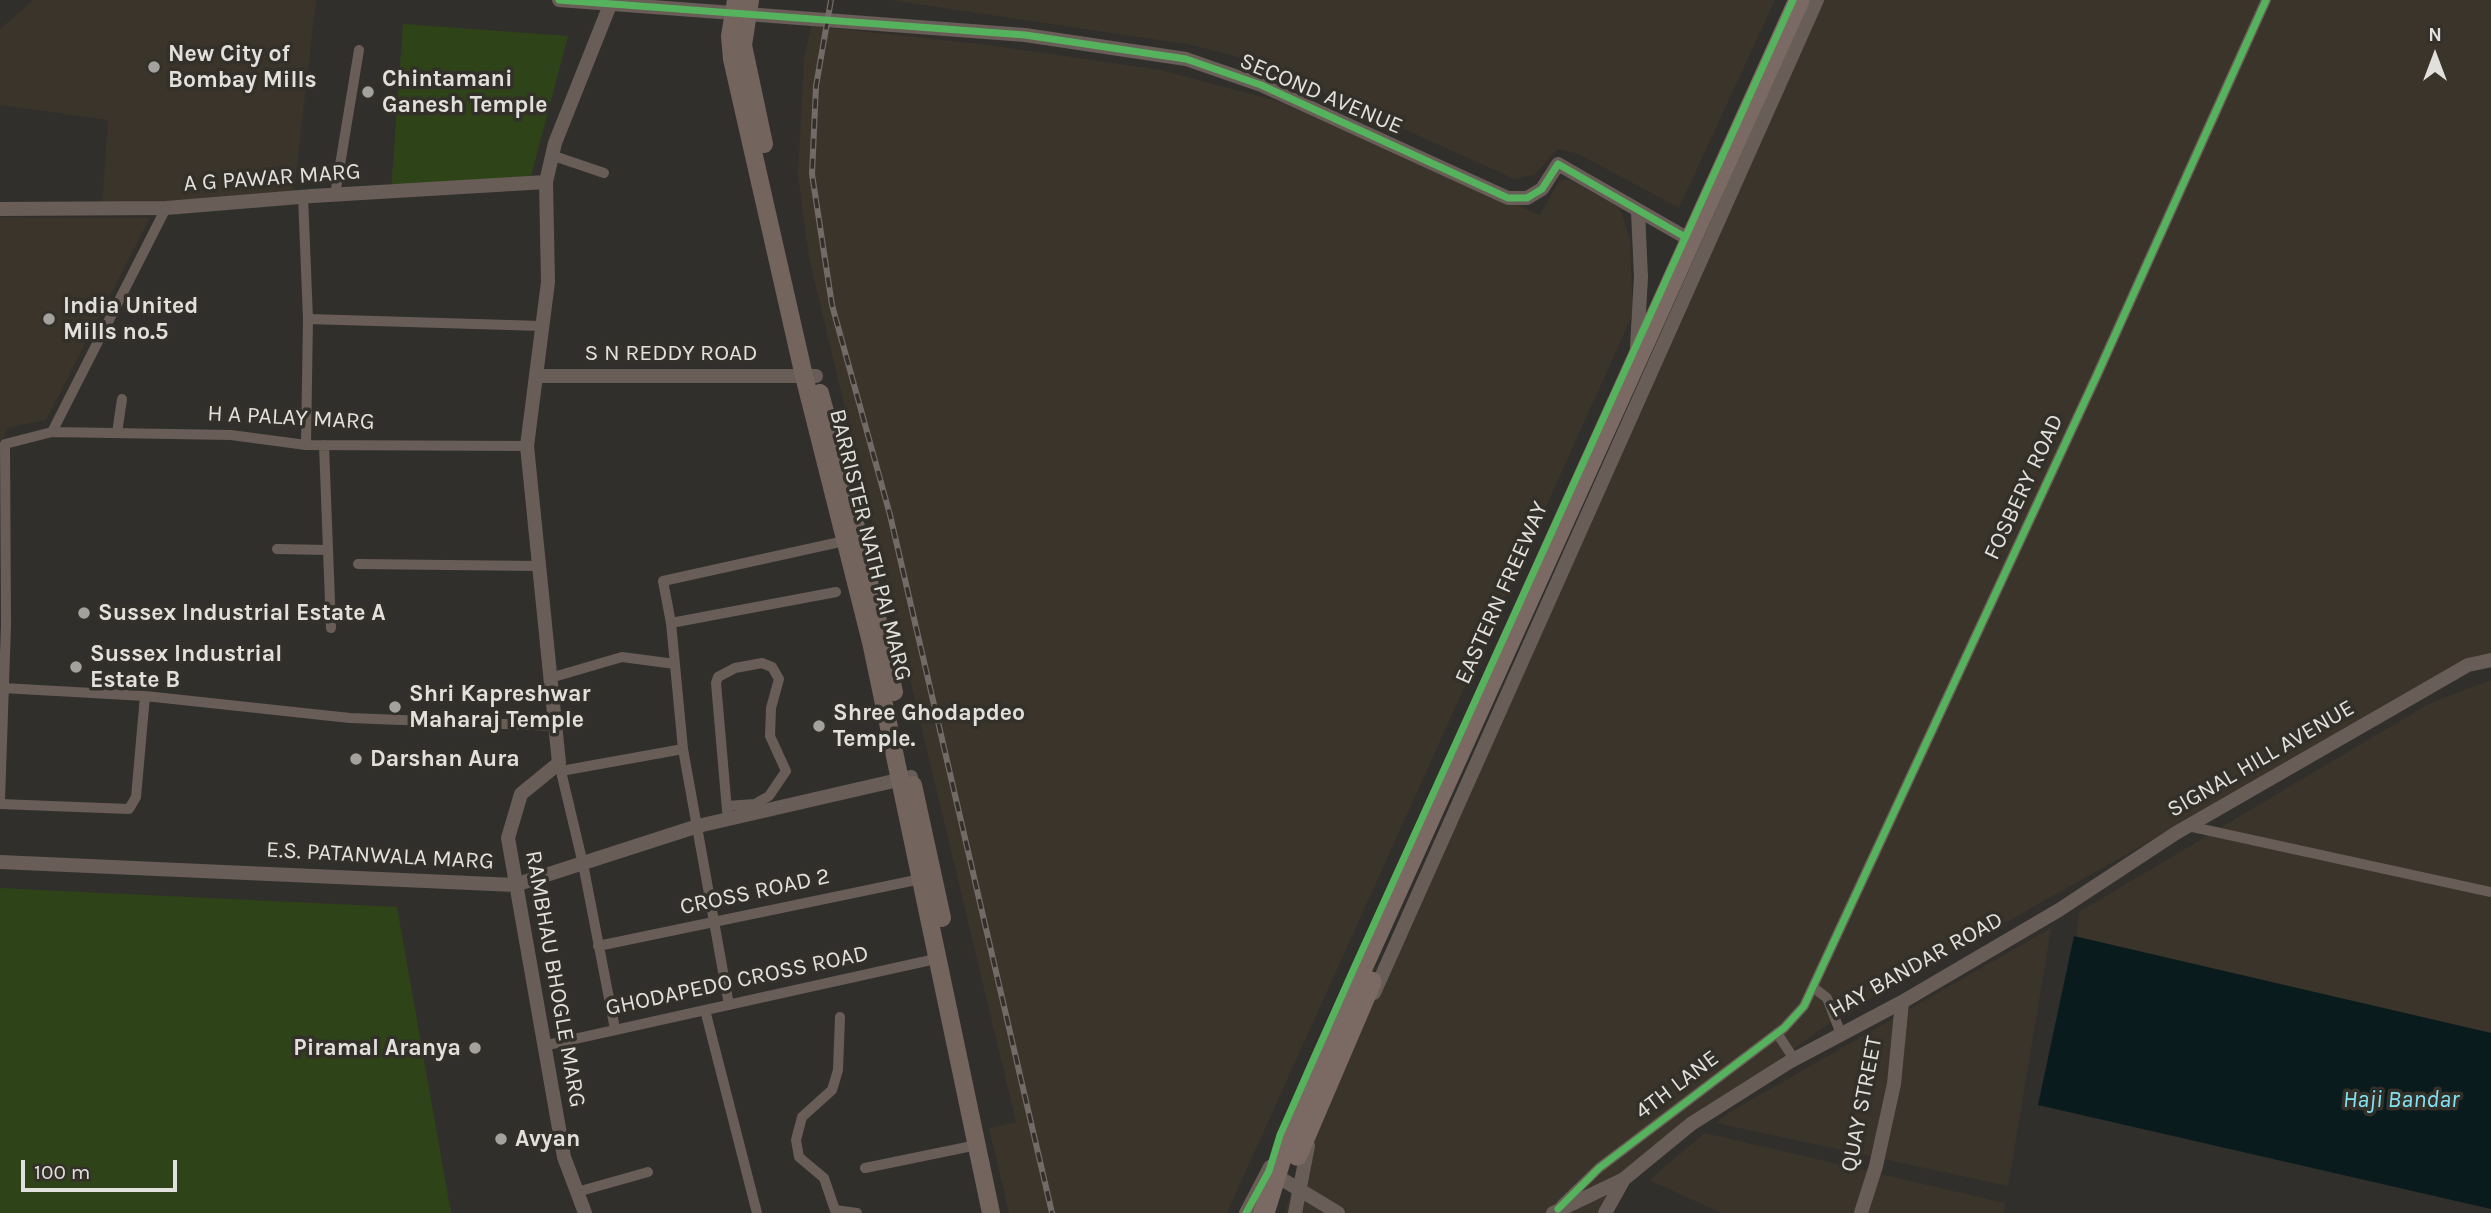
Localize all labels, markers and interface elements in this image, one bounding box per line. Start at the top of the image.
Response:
north arrow [2400,21,2470,91]
text: N [2428,24,2442,46]
place label: New City of Bombay Mills [168,40,317,94]
street label: SECOND AVENUE [1235,47,1407,141]
marker: New City of Bombay Mills [146,59,162,75]
place label: Chintamani Ganesh Temple [382,65,547,119]
marker: Chintamani Ganesh Temple [360,84,376,100]
street label: A G PAWAR MARG [182,158,362,198]
place label: India United Mills no.5 [63,292,198,346]
marker: India United Mills no.5 [41,311,57,327]
street label: S N REDDY ROAD [585,339,757,367]
street label: H A PALAY MARG [207,400,375,436]
street label: BARRISTER NATH PAI MARG [823,406,917,684]
street label: FOSBERY ROAD [1978,410,2070,564]
street label: EASTERN FREEWAY [1449,497,1555,689]
place label: Sussex Industrial Estate A [98,599,386,627]
marker: Sussex Industrial Estate A [76,605,92,621]
place label: Sussex Industrial Estate B [90,640,282,694]
marker: Sussex Industrial Estate B [68,659,84,675]
place label: Shri Kapreshwar Maharaj Temple [409,680,591,734]
street label: SIGNAL HILL AVENUE [2163,694,2359,824]
marker: Shri Kapreshwar Maharaj Temple [387,699,403,715]
place label: Shree Ghodapdeo Temple. [833,699,1025,753]
marker: Shree Ghodapdeo Temple. [811,718,827,734]
place label: Darshan Aura [370,745,520,773]
marker: Darshan Aura [348,751,364,767]
street label: E.S. PATANWALA MARG [265,836,495,876]
street label: RAMBHAU BHOGLE MARG [519,848,591,1110]
street label: CROSS ROAD 2 [678,863,832,921]
street label: HAY BANDAR ROAD [1824,906,2008,1024]
street label: GHODAPEDO CROSS ROAD [603,940,871,1022]
place label: Piramal Aranya [293,1034,461,1062]
street label: QUAY STREET [1835,1034,1889,1174]
marker: Piramal Aranya [467,1040,483,1056]
street label: 4TH LANE [1630,1045,1724,1125]
water label: Haji Bandar [2343,1086,2459,1114]
place label: Avyan [515,1125,580,1153]
marker: Avyan [493,1131,509,1147]
scale bar [24,1146,180,1190]
text: 100 m [34,1160,91,1184]

